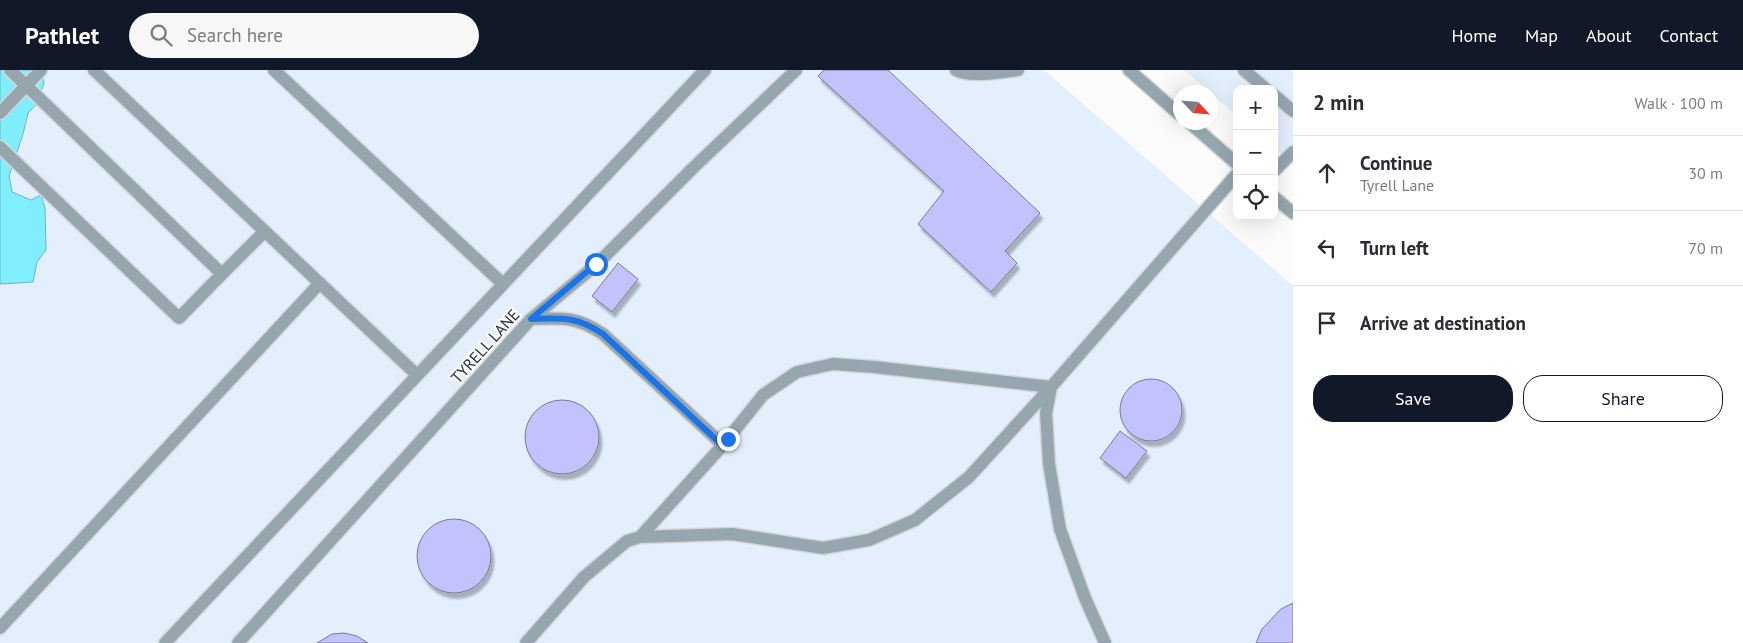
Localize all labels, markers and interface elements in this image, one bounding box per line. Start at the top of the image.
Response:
search box [129,13,479,58]
text: Pathlet [25,20,99,51]
icon: search [147,21,175,49]
text: Search here [187,23,283,47]
text: Home [1451,24,1497,47]
text: Map [1525,24,1558,47]
text: About [1586,24,1632,47]
text: Contact [1660,24,1718,47]
north arrow [1173,85,1218,130]
map controls [1233,85,1278,220]
button: + [1233,85,1278,130]
text: 2 min [1313,89,1364,116]
text: Walk · 100 m [1634,93,1723,113]
button: − [1233,130,1278,175]
text: Continue [1360,151,1432,175]
icon: ahead [1313,159,1341,187]
text: 30 m [1688,163,1723,183]
button: locate [1233,175,1278,220]
text: Tyrell Lane [1360,175,1434,195]
icon: left [1313,234,1341,262]
text: Turn left [1360,236,1429,260]
text: 70 m [1688,238,1723,258]
route start [585,253,608,276]
street label: TYRELL LANE [446,305,524,387]
icon: arrive [1313,309,1341,337]
text: Arrive at destination [1360,311,1526,335]
button: Save [1313,375,1513,422]
button: Share [1523,375,1723,422]
route end [717,428,740,451]

